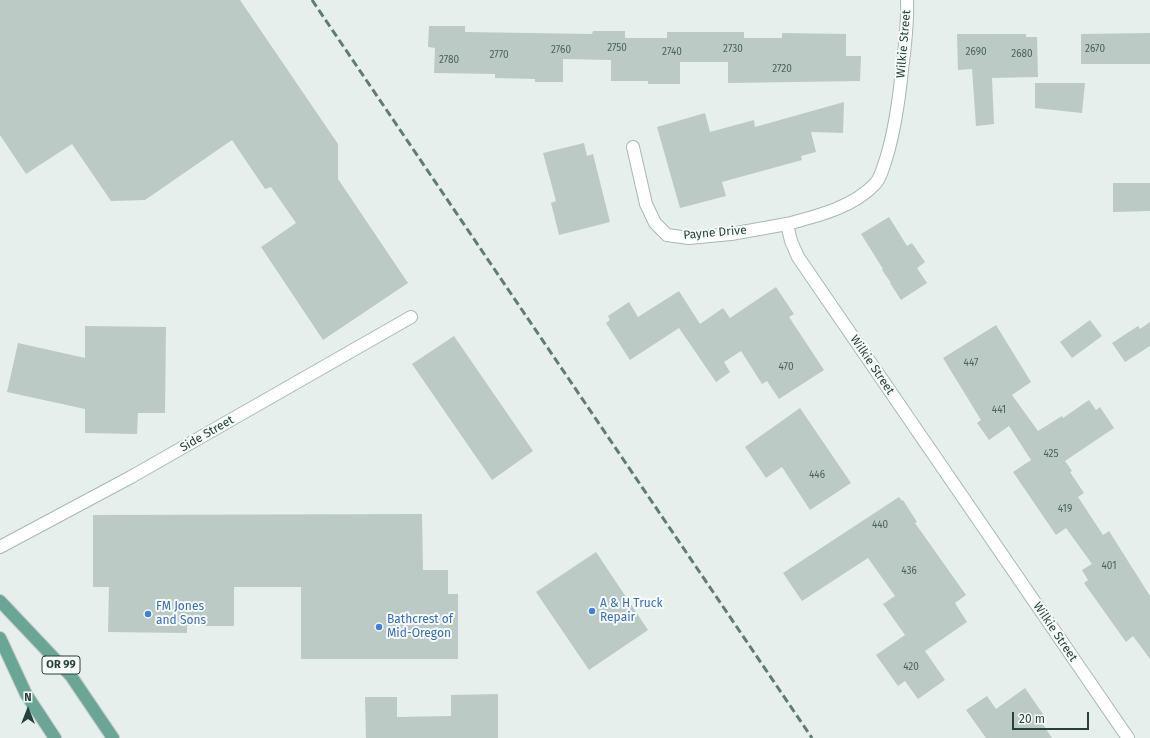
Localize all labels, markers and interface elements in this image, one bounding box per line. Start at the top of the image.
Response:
street label: Wilkie Street [894,9,914,79]
house number: 2750 [607,42,627,54]
house number: 2730 [723,43,743,55]
house number: 2670 [1085,43,1105,55]
house number: 2760 [551,44,571,56]
house number: 2740 [662,46,682,58]
house number: 2690 [966,46,986,58]
house number: 2680 [1011,48,1033,60]
house number: 2770 [489,49,509,61]
house number: 2780 [439,54,459,66]
house number: 2720 [772,63,792,75]
street label: Payne Drive [683,223,747,243]
street label: Wilkie Street [847,333,897,397]
house number: 447 [964,357,978,369]
house number: 470 [779,361,793,373]
house number: 441 [992,404,1006,416]
street label: Side Street [178,413,236,455]
house number: 425 [1043,448,1059,460]
house number: 446 [809,469,825,481]
house number: 419 [1058,503,1072,515]
house number: 440 [872,519,888,531]
house number: 401 [1102,560,1116,572]
house number: 436 [901,565,917,577]
place label: A & H Truck Repair [600,597,663,625]
place label: FM Jones and Sons [156,600,206,628]
street label: Wilkie Street [1030,600,1080,664]
marker: A & H Truck Repair [587,606,597,616]
marker: FM Jones and Sons [143,609,153,619]
place label: Bathcrest of Mid-Oregon [387,613,453,641]
marker: Bathcrest of Mid-Oregon [374,622,384,632]
road number: OR 99 [42,656,80,674]
house number: 420 [903,661,919,673]
north arrow [8,690,48,730]
text: N [24,691,32,704]
scale bar [1014,704,1091,730]
text: 20 m [1019,712,1045,726]

